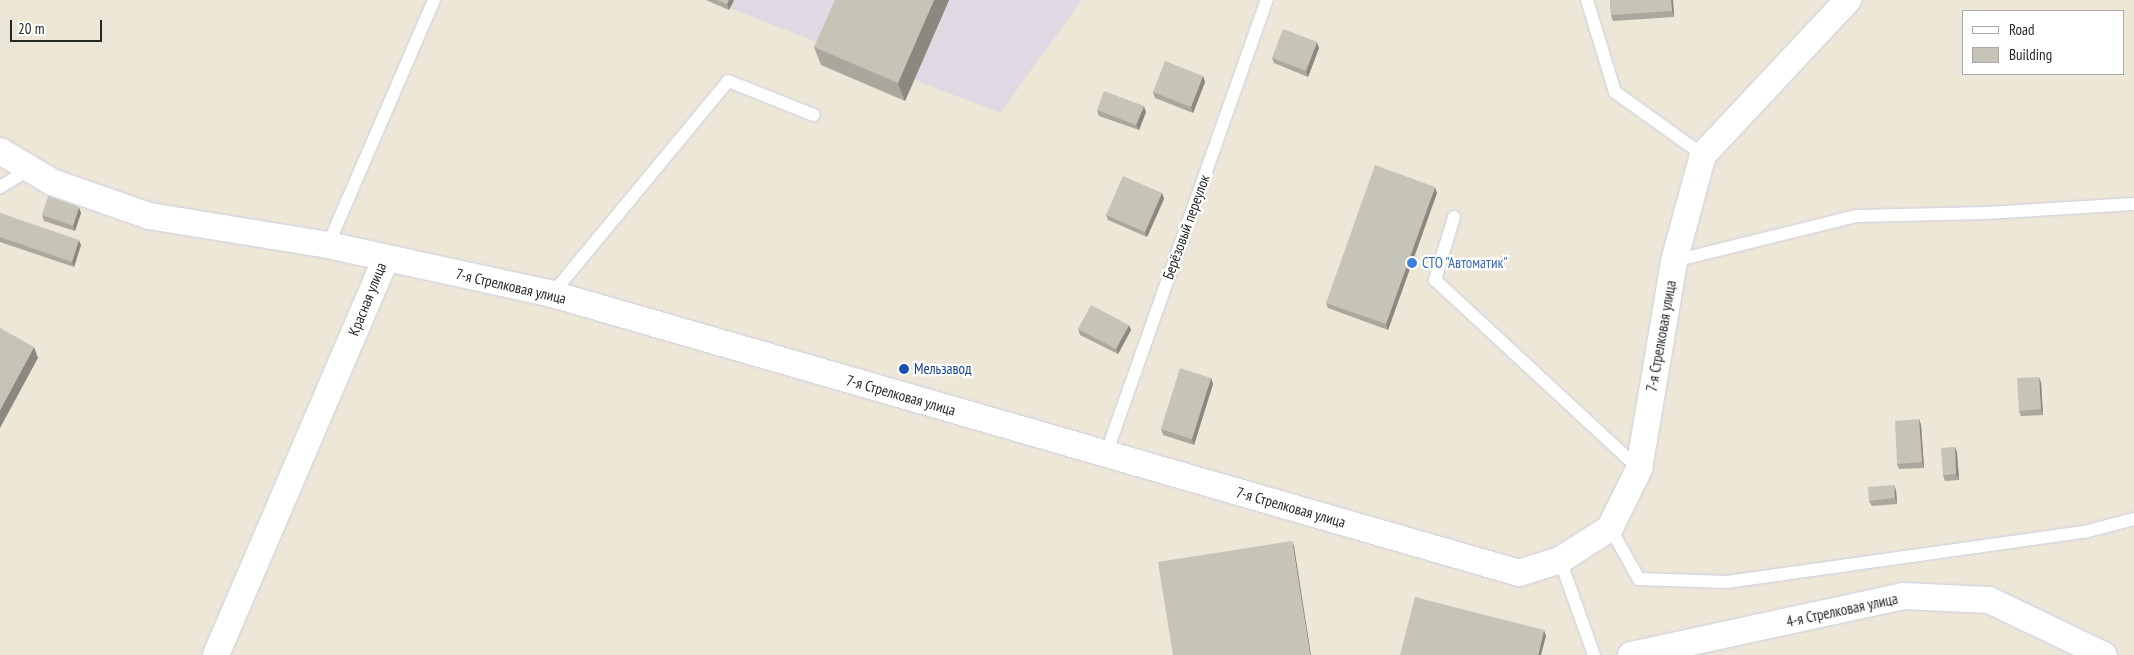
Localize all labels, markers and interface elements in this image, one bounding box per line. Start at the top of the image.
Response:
scale bar [12,10,105,42]
legend [1962,10,2124,75]
text: 20 m [18,19,44,38]
text: Road [2009,20,2035,39]
text: Building [2009,45,2052,64]
street label: Берёзовый переулок [1159,172,1213,282]
place label: СТО "Автоматик" [1422,254,1508,272]
marker: СТО "Автоматик" [1406,257,1418,269]
street label: Красная улица [344,260,390,338]
street label: 7-я Стрелковая улица [454,265,568,307]
street label: 7-я Стрелковая улица [1642,279,1680,393]
place label: Мельзавод [914,360,972,378]
marker: Мельзавод [898,363,910,375]
street label: 7-я Стрелковая улица [844,371,958,419]
street label: 7-я Стрелковая улица [1234,483,1348,531]
street label: 4-я Стрелковая улица [1785,589,1899,631]

